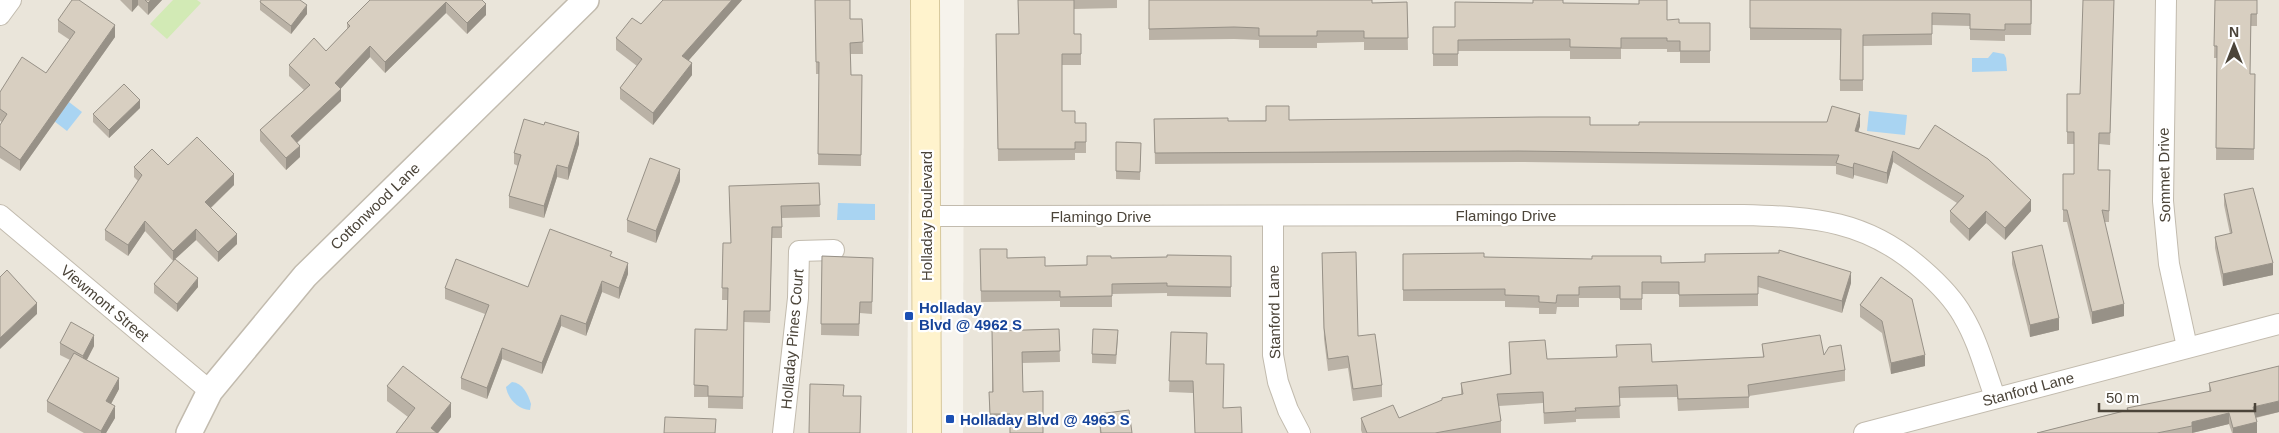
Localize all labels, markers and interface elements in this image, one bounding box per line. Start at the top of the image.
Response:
north arrow [2209,20,2259,70]
text: N [2229,24,2239,40]
street label: Sommet Drive [2155,127,2173,223]
street label: Holladay Boulevard [918,151,935,281]
street label: Cottonwood Lane [327,159,423,253]
street label: Flamingo Drive [1456,207,1556,224]
street label: Flamingo Drive [1051,208,1151,225]
street label: Viewmont Street [57,261,153,345]
street label: Stanford Lane [1265,265,1283,359]
street label: Holladay Pines Court [777,267,807,410]
place label: Holladay Blvd @ 4962 S [919,299,1022,333]
marker: Holladay Blvd @ 4962 S [903,310,915,322]
street label: Stanford Lane [1980,369,2076,409]
scale bar [2099,380,2255,412]
text: 50 m [2106,389,2139,406]
place label: Holladay Blvd @ 4963 S [960,411,1130,428]
marker: Holladay Blvd @ 4963 S [944,413,956,425]

